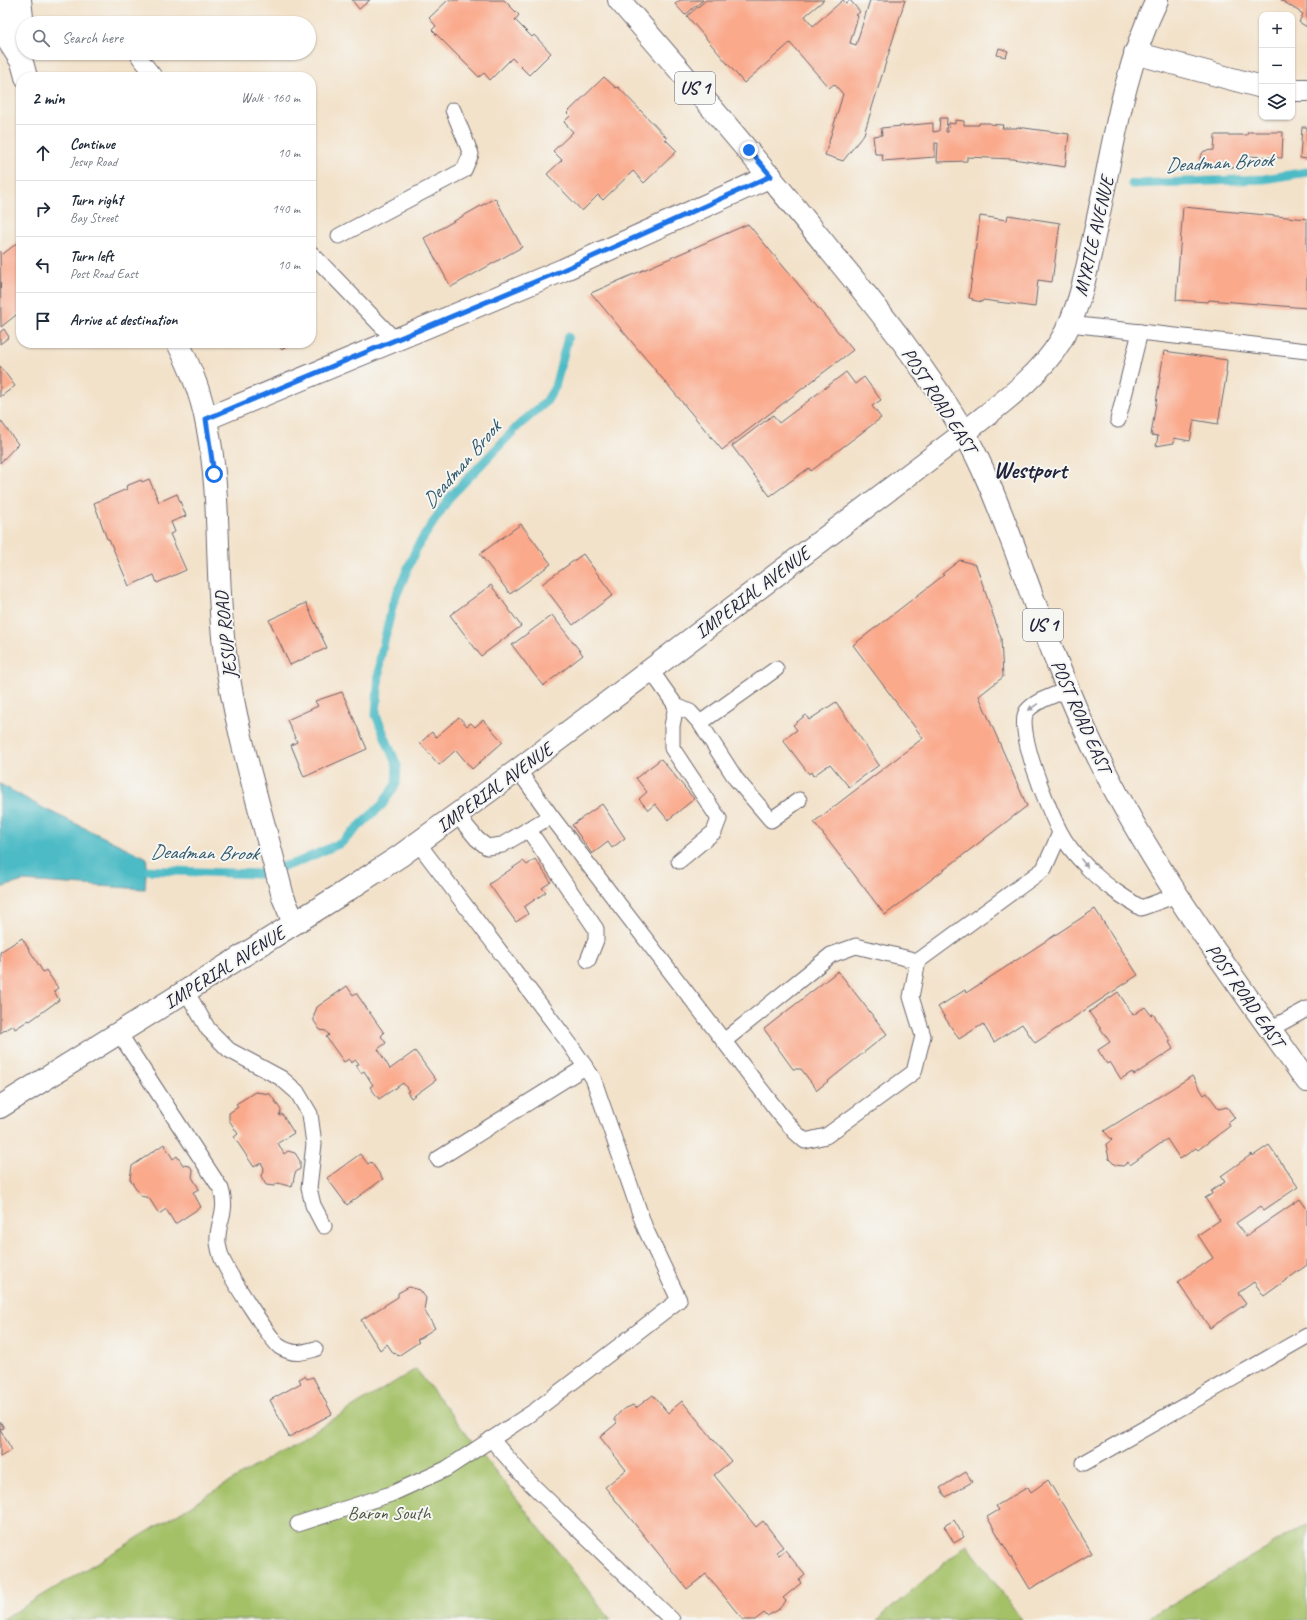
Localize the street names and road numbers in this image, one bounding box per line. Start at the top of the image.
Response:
road number: US 1 [675,72,715,104]
street label: MYRTLE AVENUE [1069,172,1120,298]
street label: POST ROAD EAST [896,343,985,461]
street label: IMPERIAL AVENUE [690,540,817,644]
street label: JESUP ROAD [209,588,243,681]
road number: US 1 [1023,609,1063,641]
street label: POST ROAD EAST [1046,656,1118,780]
street label: IMPERIAL AVENUE [432,736,560,838]
street label: IMPERIAL AVENUE [160,920,292,1015]
street label: POST ROAD EAST [1201,939,1292,1056]

